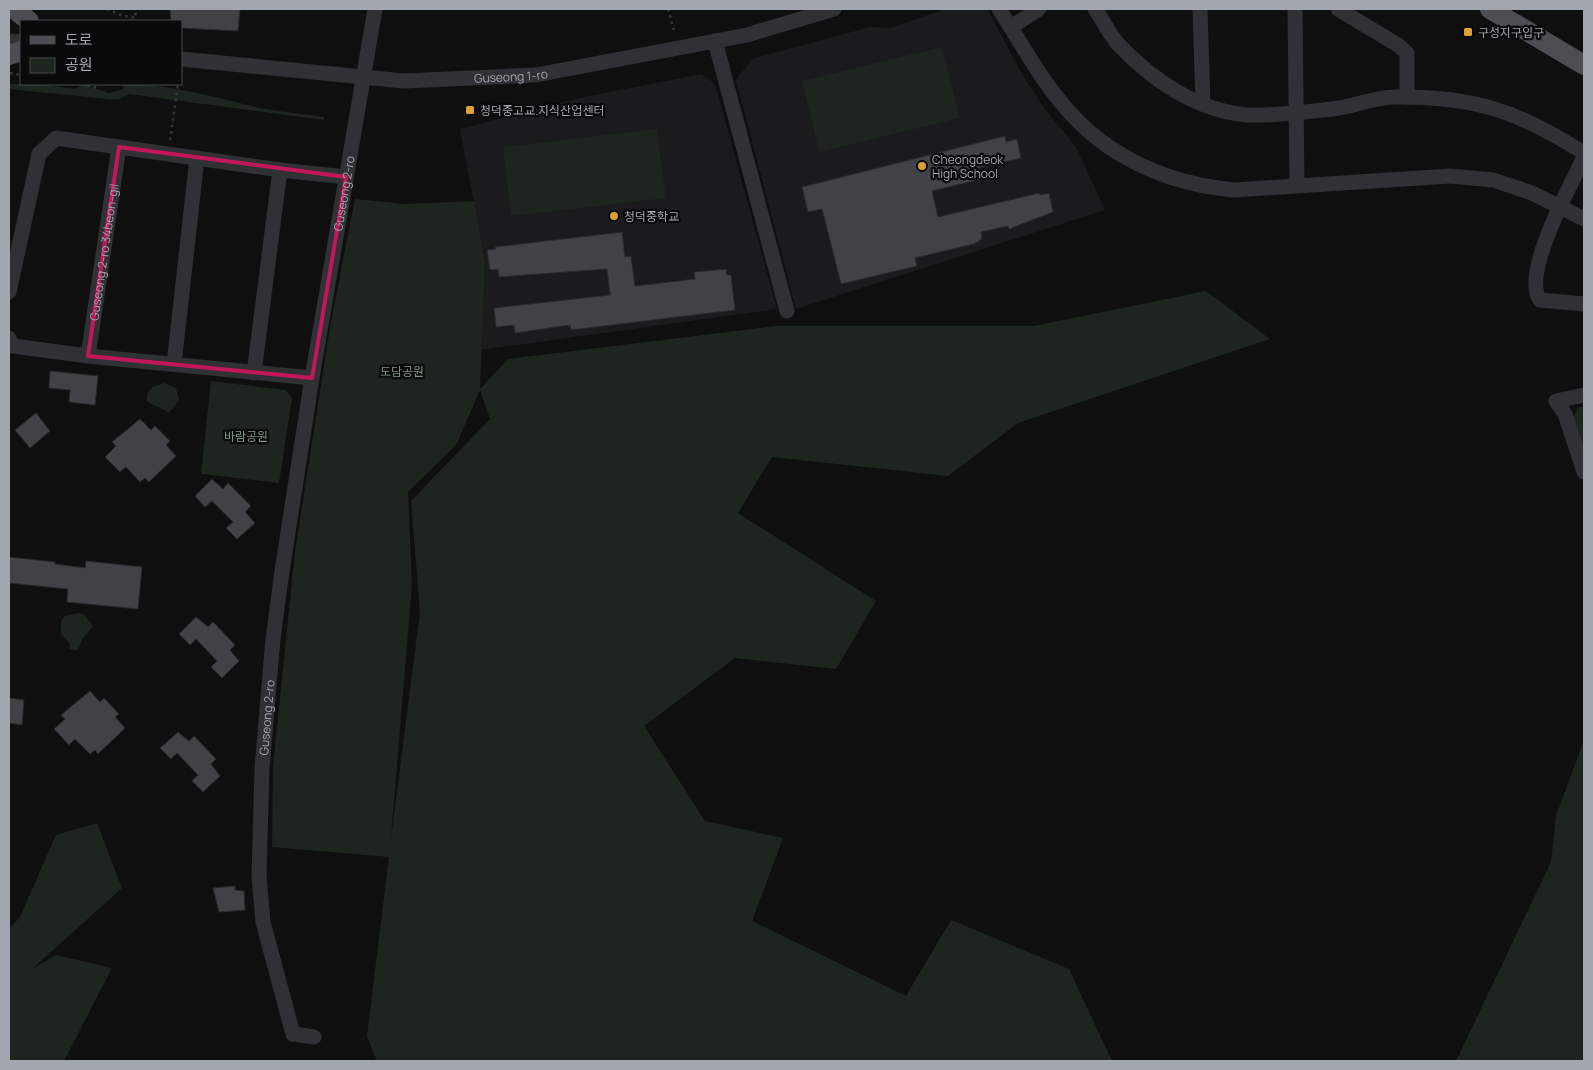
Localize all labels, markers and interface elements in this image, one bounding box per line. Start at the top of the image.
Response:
legend [20,20,182,85]
place label: 구성지구입구 [1478,24,1544,41]
marker: 구성지구입구 [1462,26,1474,38]
text: 도로 [65,29,93,50]
text: 공원 [65,54,93,75]
street label: Guseong 1-ro [474,64,549,86]
place label: 청덕중고교.지식산업센터 [480,102,604,119]
marker: 청덕중고교.지식산업센터 [464,104,476,116]
place label: Cheongdeok High School [932,151,1004,182]
street label: Guseong 2-ro [329,155,358,232]
marker: Cheongdeok High School [916,160,928,172]
street label: Guseong 2-ro 34beon-gil [85,183,122,322]
place label: 청덕중학교 [624,208,679,225]
marker: 청덕중학교 [608,210,620,222]
park label: 도담공원 [380,363,424,380]
park label: 바람공원 [224,428,268,445]
street label: Guseong 2-ro [255,679,278,756]

